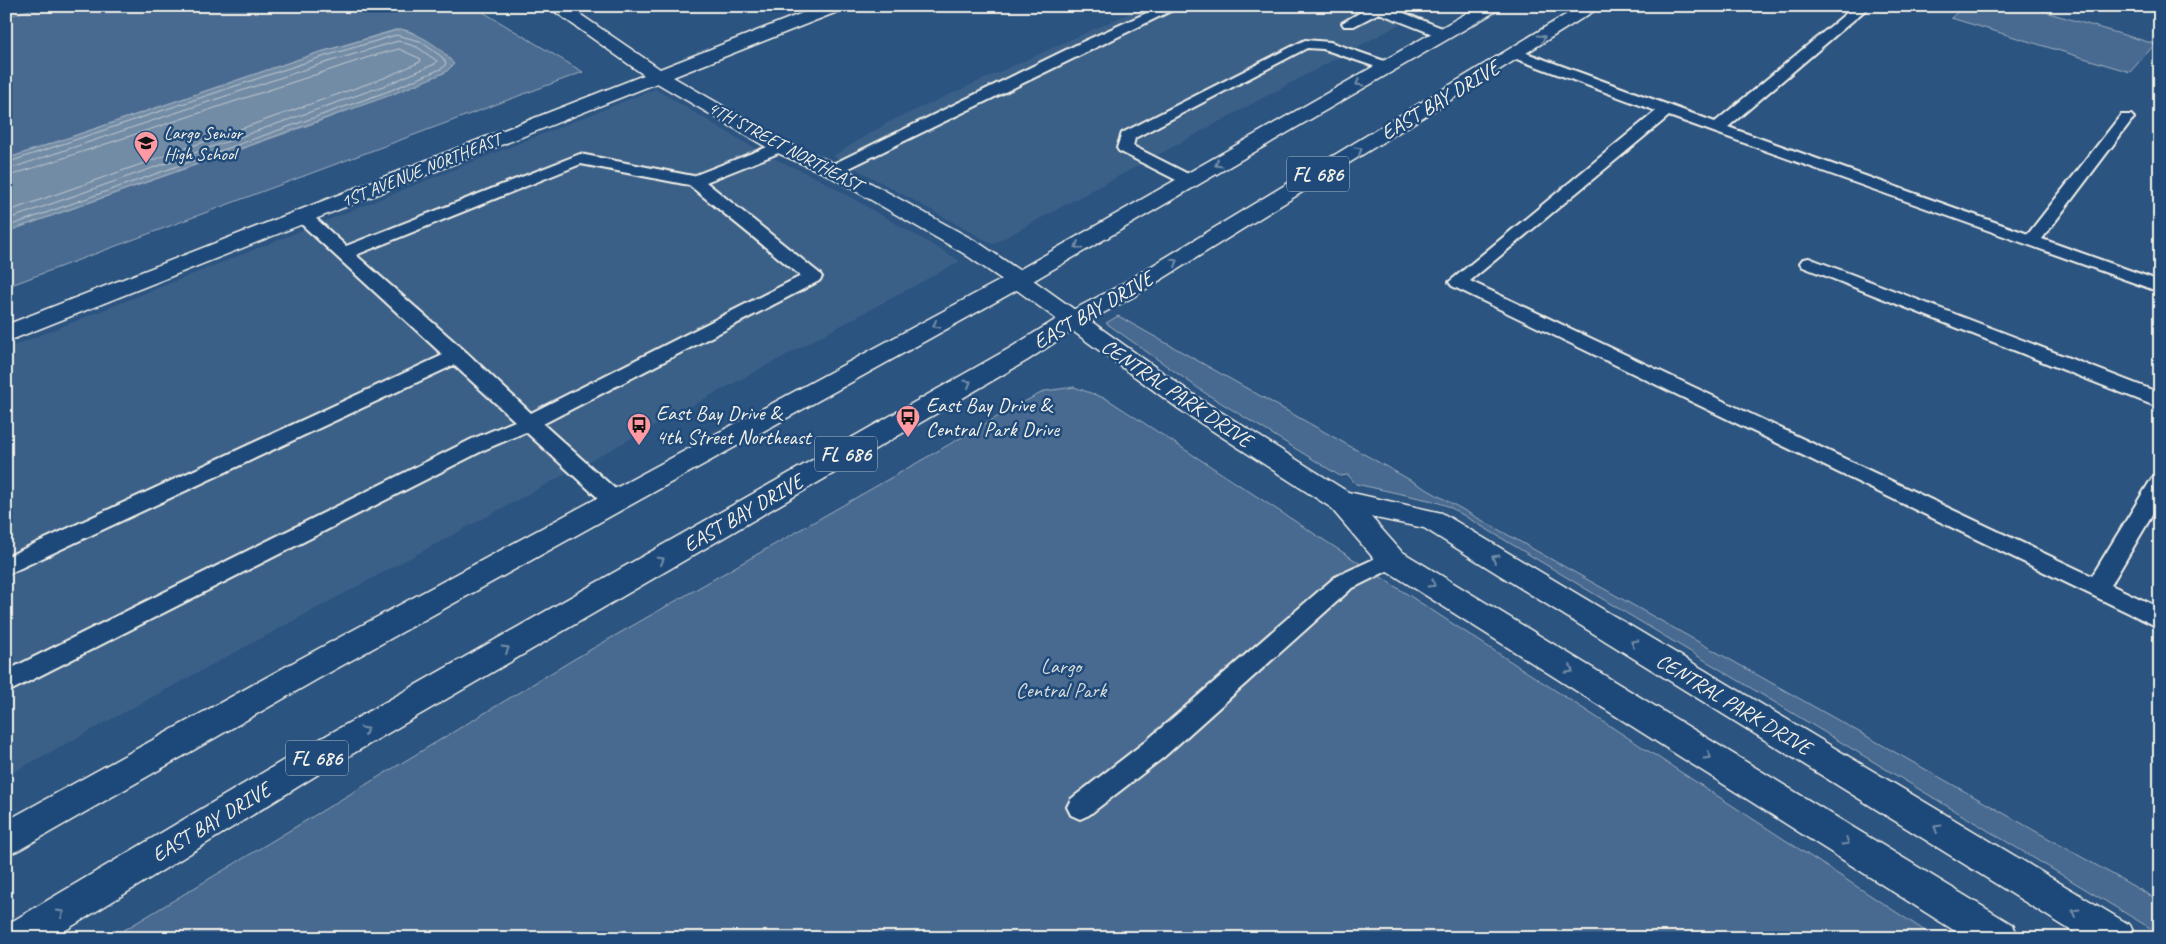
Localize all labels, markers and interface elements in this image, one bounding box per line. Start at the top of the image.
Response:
one-way arrow [1537,35,1546,44]
street label: EAST BAY DRIVE [1376,53,1506,146]
one-way arrow [1356,77,1365,87]
street label: 4TH STREET NORTHEAST [704,96,870,198]
place label: Largo Senior High School [164,122,245,165]
street label: 1ST AVENUE NORTHEAST [338,126,508,212]
school or university icon: Largo Senior High School [133,130,159,164]
one-way arrow [1353,147,1362,156]
road number: FL 686 [1287,156,1349,192]
one-way arrow [1215,158,1224,168]
one-way arrow [1074,239,1083,249]
one-way arrow [1169,258,1178,268]
street label: EAST BAY DRIVE [1029,264,1160,355]
one-way arrow [932,319,941,329]
street label: CENTRAL PARK DRIVE [1097,333,1259,454]
one-way arrow [963,379,972,389]
place label: East Bay Drive & Central Park Drive [926,392,1060,442]
place label: East Bay Drive & 4th Street Northeast [656,400,813,450]
bus stop icon: East Bay Drive & Central Park Drive [895,404,921,438]
bus stop icon: East Bay Drive & 4th Street Northeast [626,412,652,446]
road number: FL 686 [815,436,877,472]
street label: EAST BAY DRIVE [679,467,810,558]
one-way arrow [1491,555,1500,564]
one-way arrow [655,556,664,566]
one-way arrow [1427,578,1436,588]
one-way arrow [1630,639,1639,649]
one-way arrow [501,645,510,655]
street label: CENTRAL PARK DRIVE [1652,647,1818,762]
park label: Largo Central Park [1016,653,1108,703]
one-way arrow [1565,664,1574,674]
one-way arrow [360,727,369,737]
road number: FL 686 [286,740,348,776]
one-way arrow [1702,750,1712,759]
street label: EAST BAY DRIVE [147,775,277,868]
one-way arrow [1933,824,1942,834]
one-way arrow [1840,836,1850,845]
one-way arrow [55,909,64,919]
one-way arrow [2072,909,2081,919]

